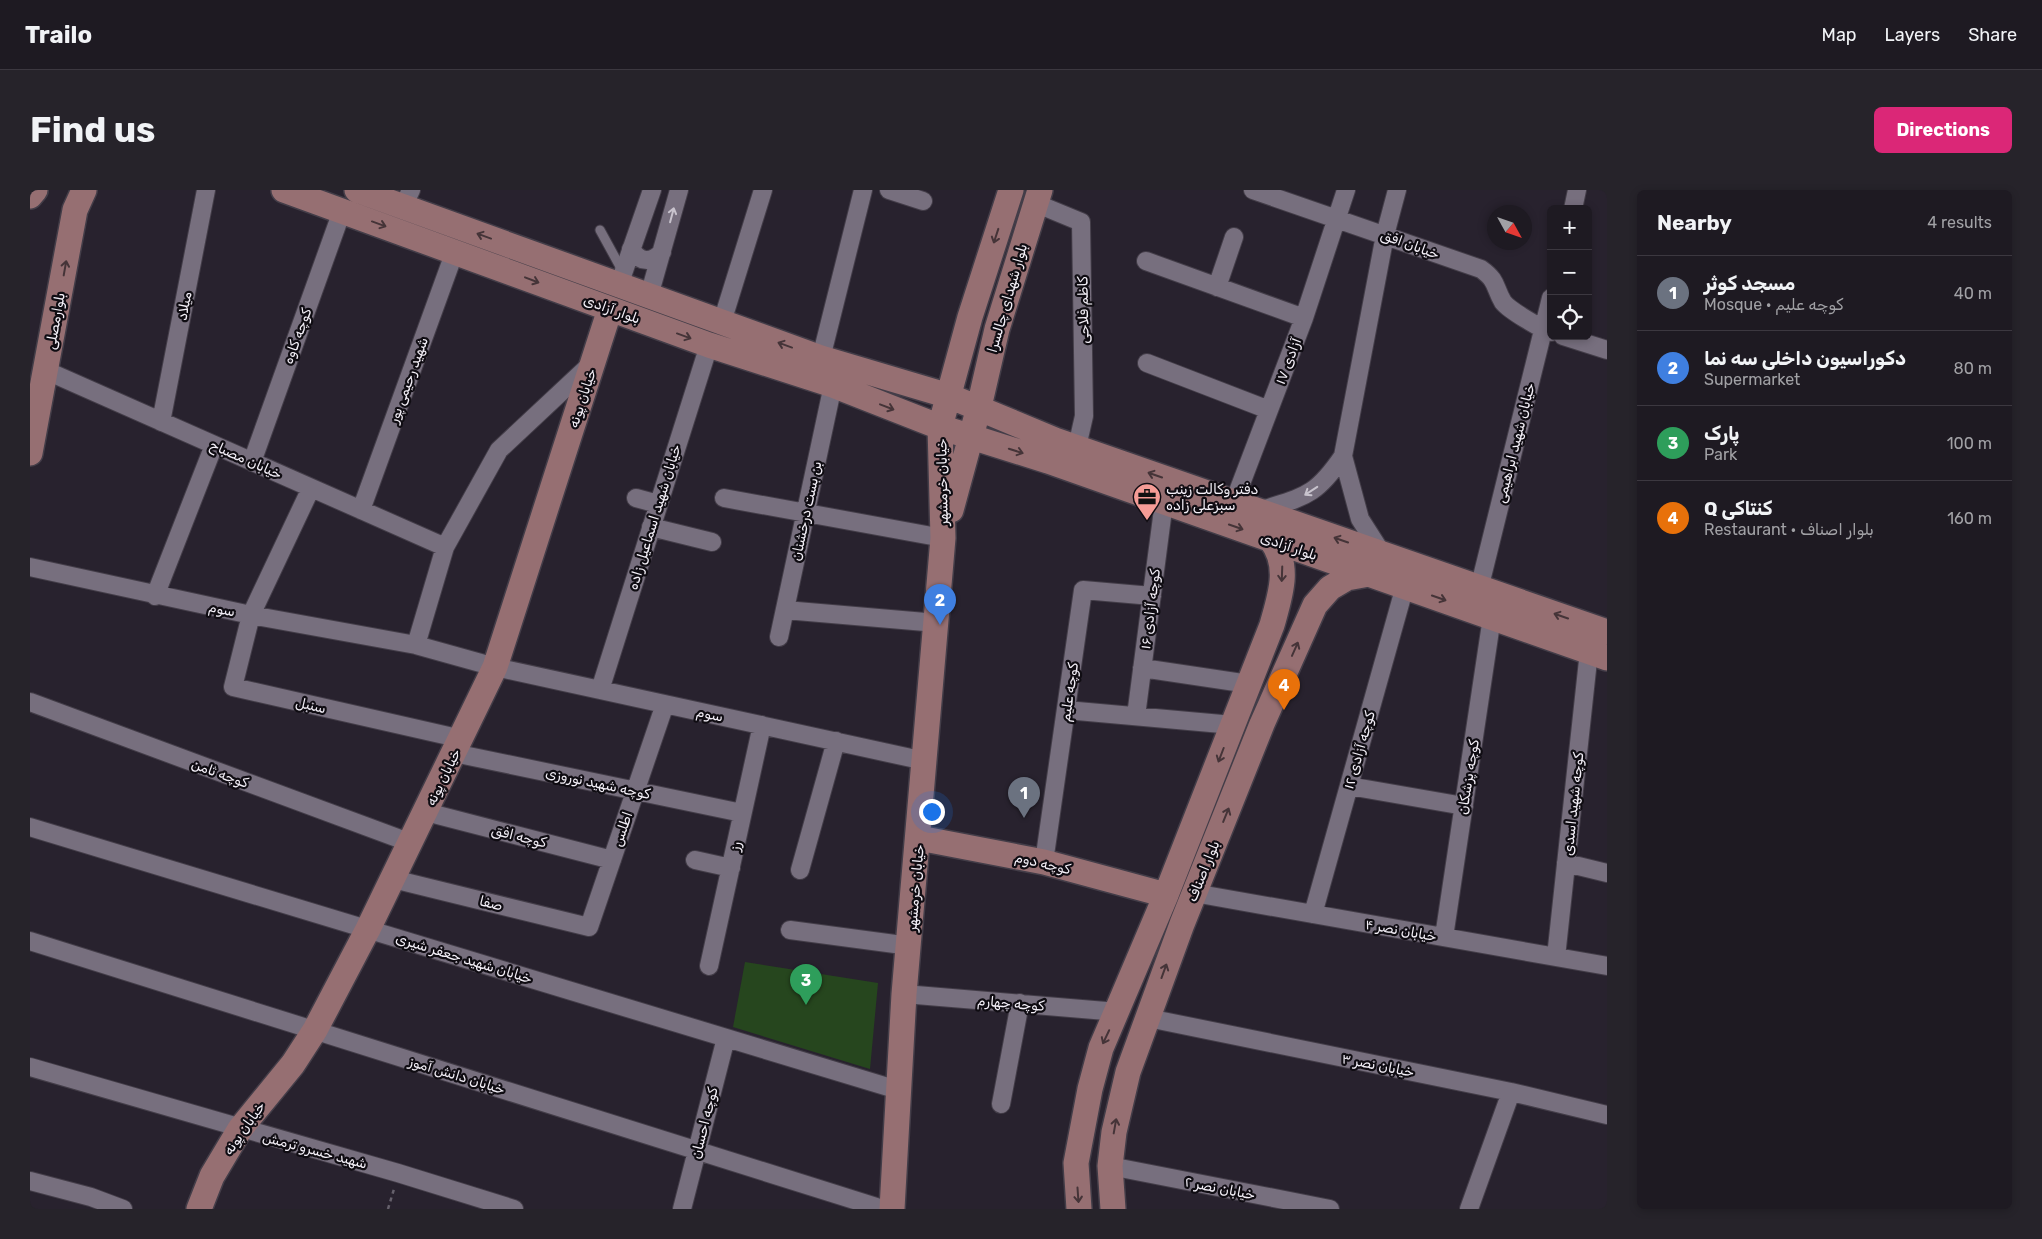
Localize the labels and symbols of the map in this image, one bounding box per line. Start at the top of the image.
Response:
north arrow [1487,205,1532,250]
one-way arrow [668,208,677,224]
one-way arrow [371,220,387,229]
street label: خیابان افق [1378,226,1442,263]
one-way arrow [991,228,1000,244]
one-way arrow [477,231,493,240]
street label: بلوار شهدای چالسرا [984,242,1031,355]
one-way arrow [60,260,70,276]
street label: کاظم فلاحی [1074,275,1093,344]
one-way arrow [524,276,539,285]
street label: میلاد [173,290,196,322]
street label: بلوارمصلی [42,291,69,351]
street label: بلوار آزادی [581,291,642,328]
street label: کوچه کاوه [280,305,316,366]
one-way arrow [676,332,692,341]
street label: شهید رحیمی پور [385,335,433,427]
street label: آزادی ۱۷ [1272,336,1305,387]
one-way arrow [778,340,793,349]
street label: خیابان پونه [565,366,601,430]
street label: خیابان شهید ابراهیمی [1492,381,1539,505]
one-way arrow [879,403,894,412]
street label: خیابان مصباح [206,436,285,485]
street label: خیابان خرمشهر [933,438,952,527]
street label: خیابان شهید اسماعیل زاده [624,442,685,592]
one-way arrow [1008,447,1024,456]
street label: بن بست درخشنان [788,460,825,563]
one-way arrow [1147,469,1163,479]
place label: دفتر وکالت زینب سبزعلی زاده [1166,481,1258,514]
office icon: دفتر وکالت زینب سبزعلی زاده [1132,482,1162,521]
one-way arrow [1305,487,1319,497]
one-way arrow [1228,523,1243,532]
street label: بلوار آزادی [1258,529,1319,564]
one-way arrow [1334,535,1349,544]
one-way arrow [1278,566,1287,582]
street label: کوچه آزادی ۱۶ [1137,567,1164,650]
pin: 2 [924,584,956,625]
one-way arrow [1431,594,1447,604]
street label: سوم [207,599,237,621]
one-way arrow [1554,611,1569,620]
one-way arrow [1291,642,1301,657]
street label: کوچه علیم [1057,661,1082,723]
pin: 4 [1268,669,1300,710]
street label: سنبل [294,694,328,717]
street label: سوم [695,703,725,727]
street label: کوچه آزادی ۱۲ [1340,709,1379,791]
street label: کوچه پزشکان [1454,738,1484,816]
street label: خیابان پونه [422,746,465,809]
one-way arrow [1216,747,1225,762]
street label: کوچه شهید اسدی [1560,751,1587,857]
street label: کوچه ثامن [189,755,251,792]
street label: کوچه شهید نوروزی [544,764,653,803]
pin: 1 [1008,777,1040,818]
your location [919,799,945,825]
one-way arrow [1221,808,1231,823]
street label: اطلس [609,809,636,849]
street label: کوچه افق [490,821,549,852]
street label: بلوار اصناف [1183,838,1223,904]
street label: رز [726,840,745,853]
street label: خیابان خرمشهر [903,844,928,933]
street label: کوچه دوم [1013,849,1073,879]
street label: صفا [477,892,504,915]
street label: خیابان نصر ۴ [1364,916,1438,945]
street label: خیابان شهید جعفر شیری [394,930,534,987]
pin: 3 [790,964,822,1005]
one-way arrow [1160,964,1169,979]
street label: کوچه چهارم [977,992,1046,1016]
one-way arrow [1101,1029,1111,1044]
street label: خیابان نصر ۳ [1340,1050,1416,1081]
street label: خیابان دانش آموز [406,1053,507,1098]
street label: کوچه احسان [687,1085,722,1161]
street label: خیابان پونه [220,1098,270,1159]
one-way arrow [1110,1118,1120,1134]
street label: شهید خسرو ترمش [261,1128,369,1173]
street label: خیابان نصر ۲ [1183,1173,1257,1204]
one-way arrow [1073,1187,1082,1203]

